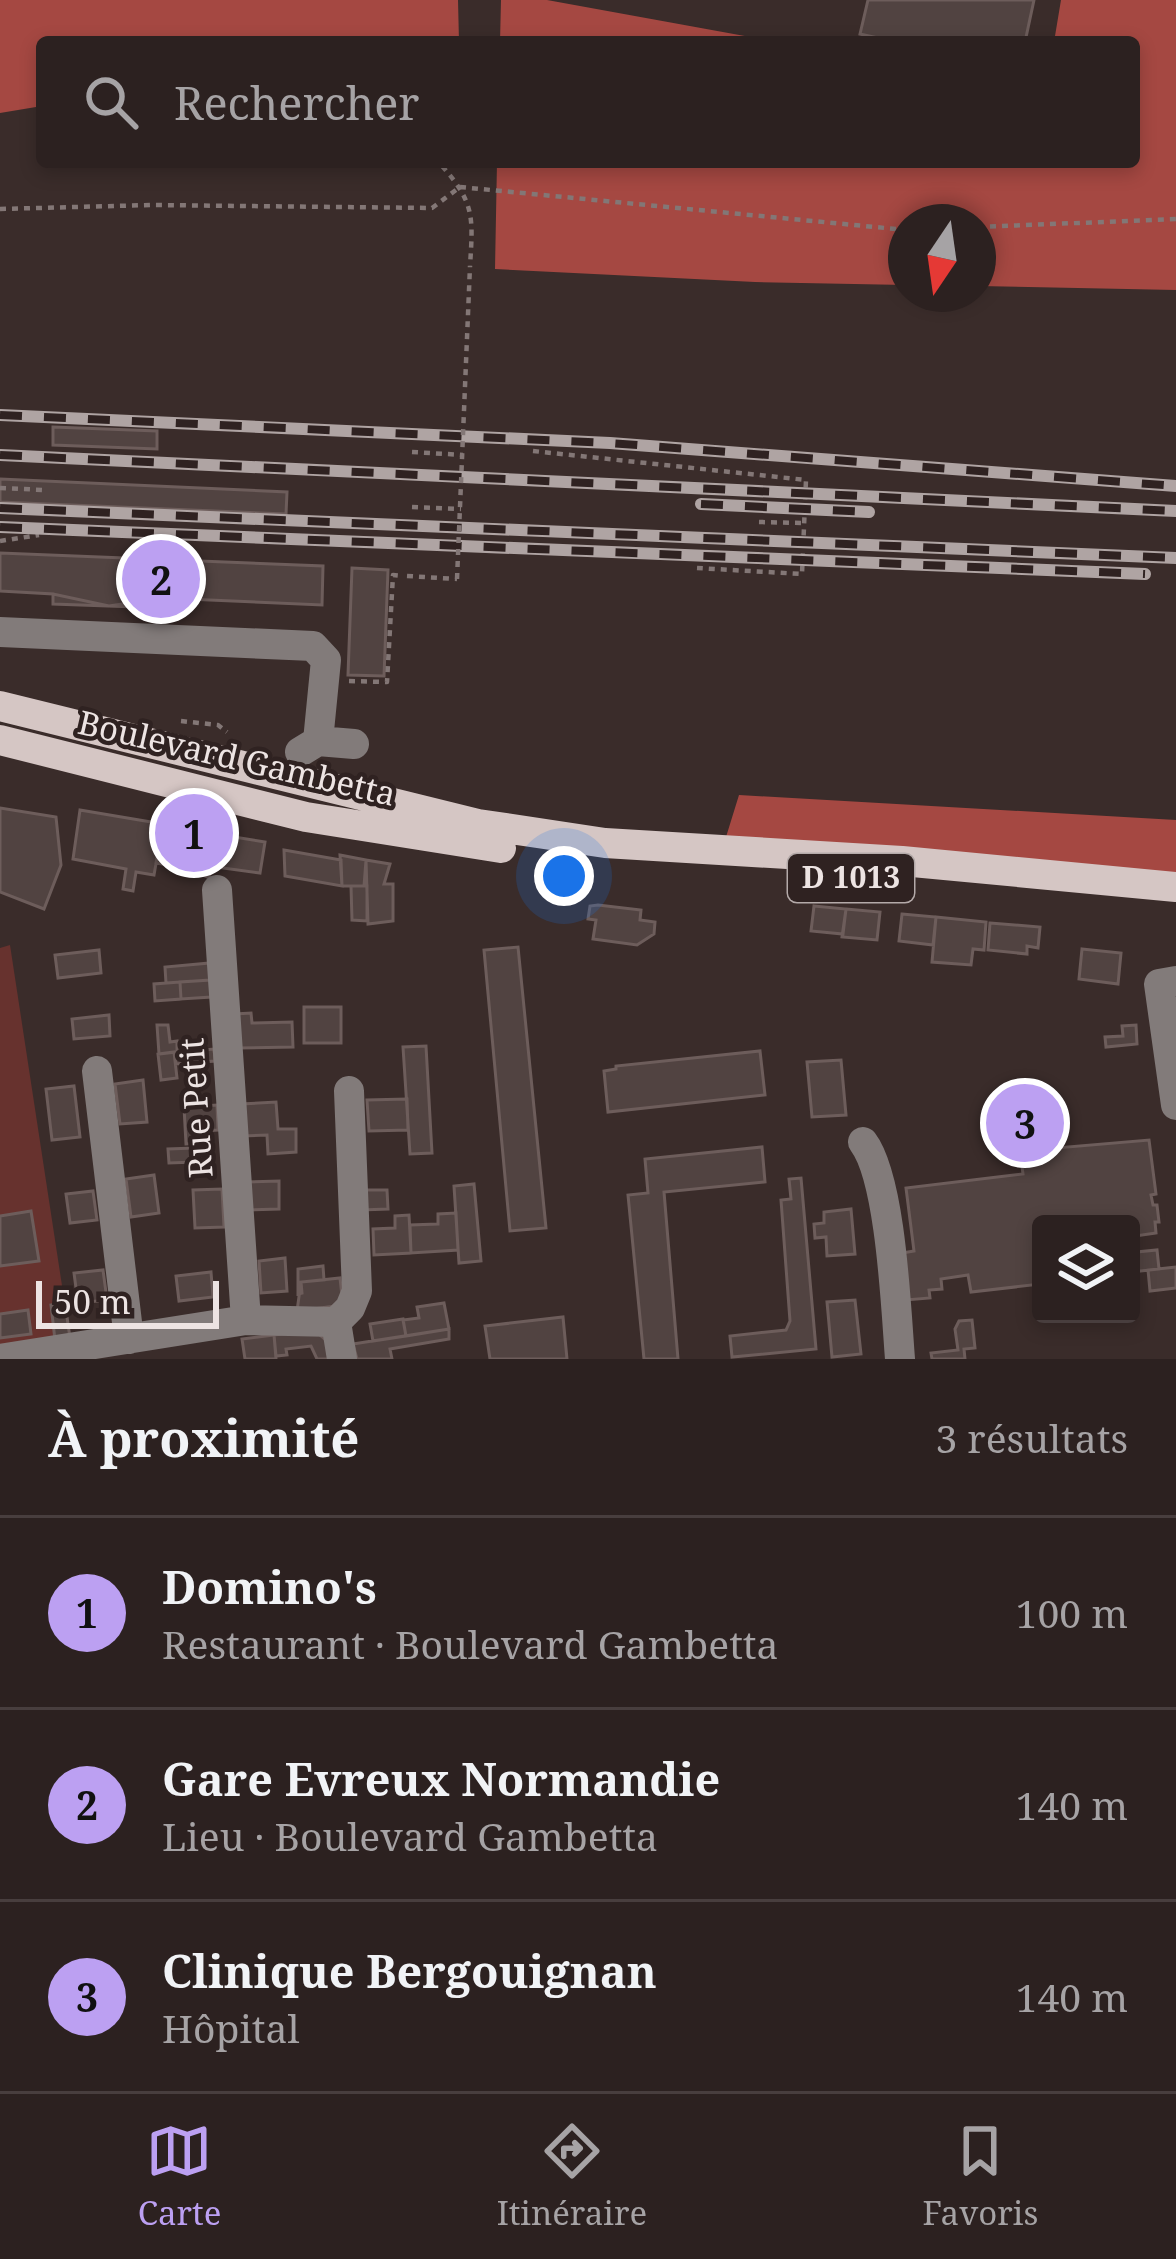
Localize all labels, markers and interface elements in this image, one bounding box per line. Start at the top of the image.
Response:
search box [36,36,1140,168]
icon: search [78,69,144,135]
text: Rechercher [174,72,420,133]
north arrow [888,204,996,312]
pin: 2 [122,534,200,624]
street label: Boulevard Gambetta [74,699,400,816]
pin: 1 [155,788,233,878]
your location [534,846,594,906]
road number: D 1013 [788,854,914,902]
street label: Rue Petit [168,1037,223,1180]
pin: 3 [986,1078,1064,1168]
map controls [1032,1215,1140,1323]
button: layers [1032,1215,1140,1323]
scale bar [36,1275,219,1328]
text: 50 m [54,1279,131,1324]
text: À proximité [48,1402,360,1472]
text: 3 résultats [935,1411,1128,1464]
text: Domino's [162,1556,377,1617]
text: 1 [76,1586,98,1639]
text: 100 m [1016,1586,1128,1639]
text: Restaurant · Boulevard Gambetta [162,1617,779,1670]
text: Gare Evreux Normandie [162,1748,720,1809]
text: 2 [76,1778,98,1831]
text: 140 m [1016,1778,1128,1831]
text: Lieu · Boulevard Gambetta [162,1809,658,1862]
text: Clinique Bergouignan [162,1940,657,2001]
text: 3 [76,1970,98,2023]
text: 140 m [1016,1970,1128,2023]
text: Hôpital [162,2001,300,2054]
tab: Carte [138,2118,221,2235]
tab: Itinéraire [497,2118,647,2235]
tab: Favoris [922,2118,1038,2235]

